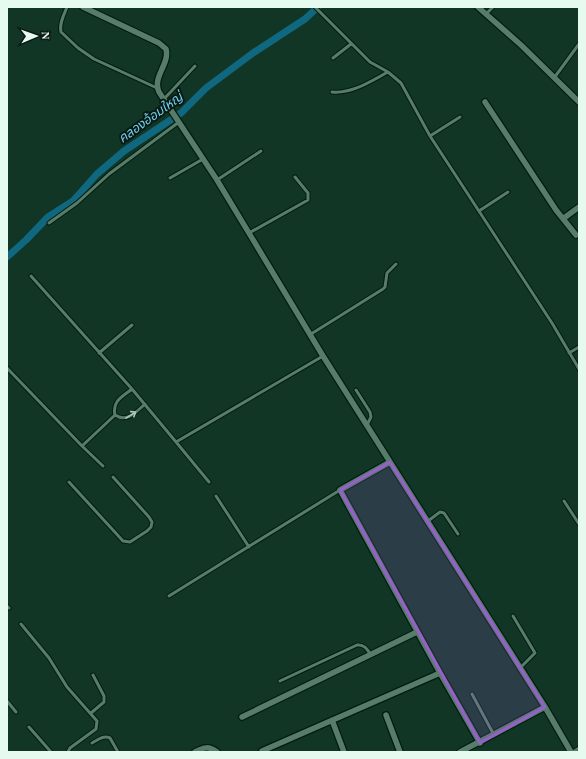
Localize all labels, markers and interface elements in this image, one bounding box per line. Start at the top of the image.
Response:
north arrow [16,16,56,56]
text: N [40,31,52,40]
water label: คลองอ้อมใหญ่ [115,88,187,146]
one-way arrow [125,410,137,418]

